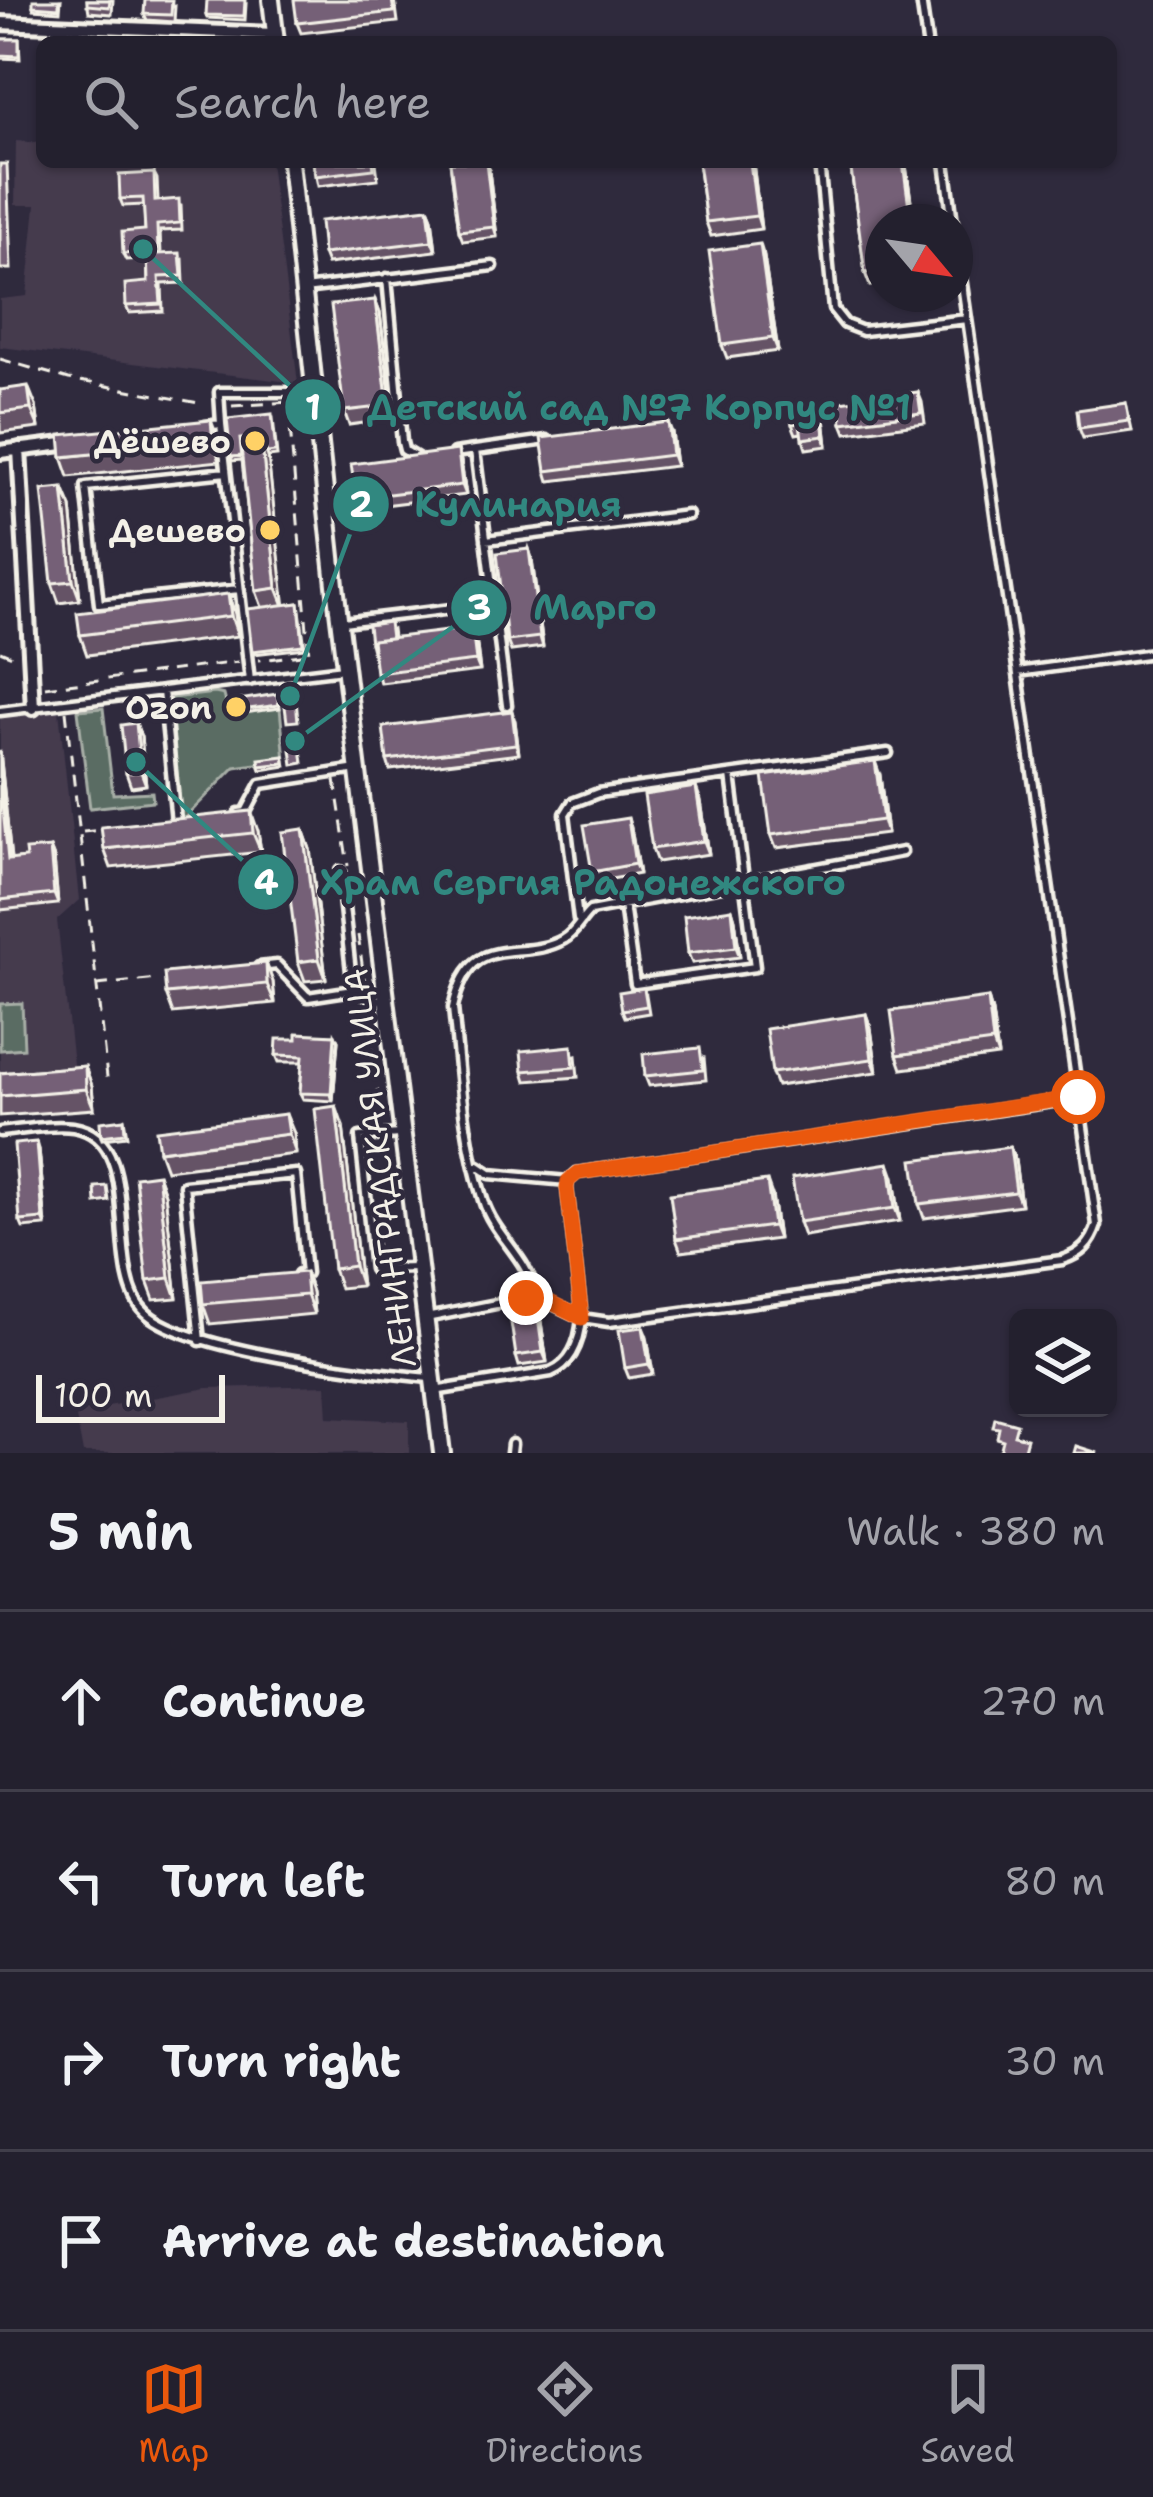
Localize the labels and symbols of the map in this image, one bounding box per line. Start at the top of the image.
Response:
north arrow [865,204,973,312]
callout: Детский сад №7 Корпус №1 [283,371,935,443]
text: 1 [305,383,321,432]
text: Детский сад №7 Корпус №1 [367,383,911,432]
place label: Дёшево [94,419,231,464]
marker: Дёшево [242,428,268,454]
callout: Кулинария [331,468,646,540]
text: 2 [348,480,374,529]
text: Кулинария [414,480,622,529]
place label: Дешево [109,508,246,553]
marker: Дешево [257,517,283,543]
callout: Марго [449,572,681,644]
text: 3 [466,583,492,632]
text: Марго [533,583,657,632]
place label: Ozon [125,685,212,730]
marker: Ozon [223,694,249,720]
callout: Храм Сергия Радонежского [236,846,870,918]
text: 4 [253,858,279,907]
text: Храм Сергия Радонежского [320,858,846,907]
street label: ЛЕНИНГРАДСКАЯ УЛИЦА [333,966,427,1370]
route start [1051,1070,1105,1124]
route end [499,1271,553,1325]
scale bar [36,1369,225,1422]

